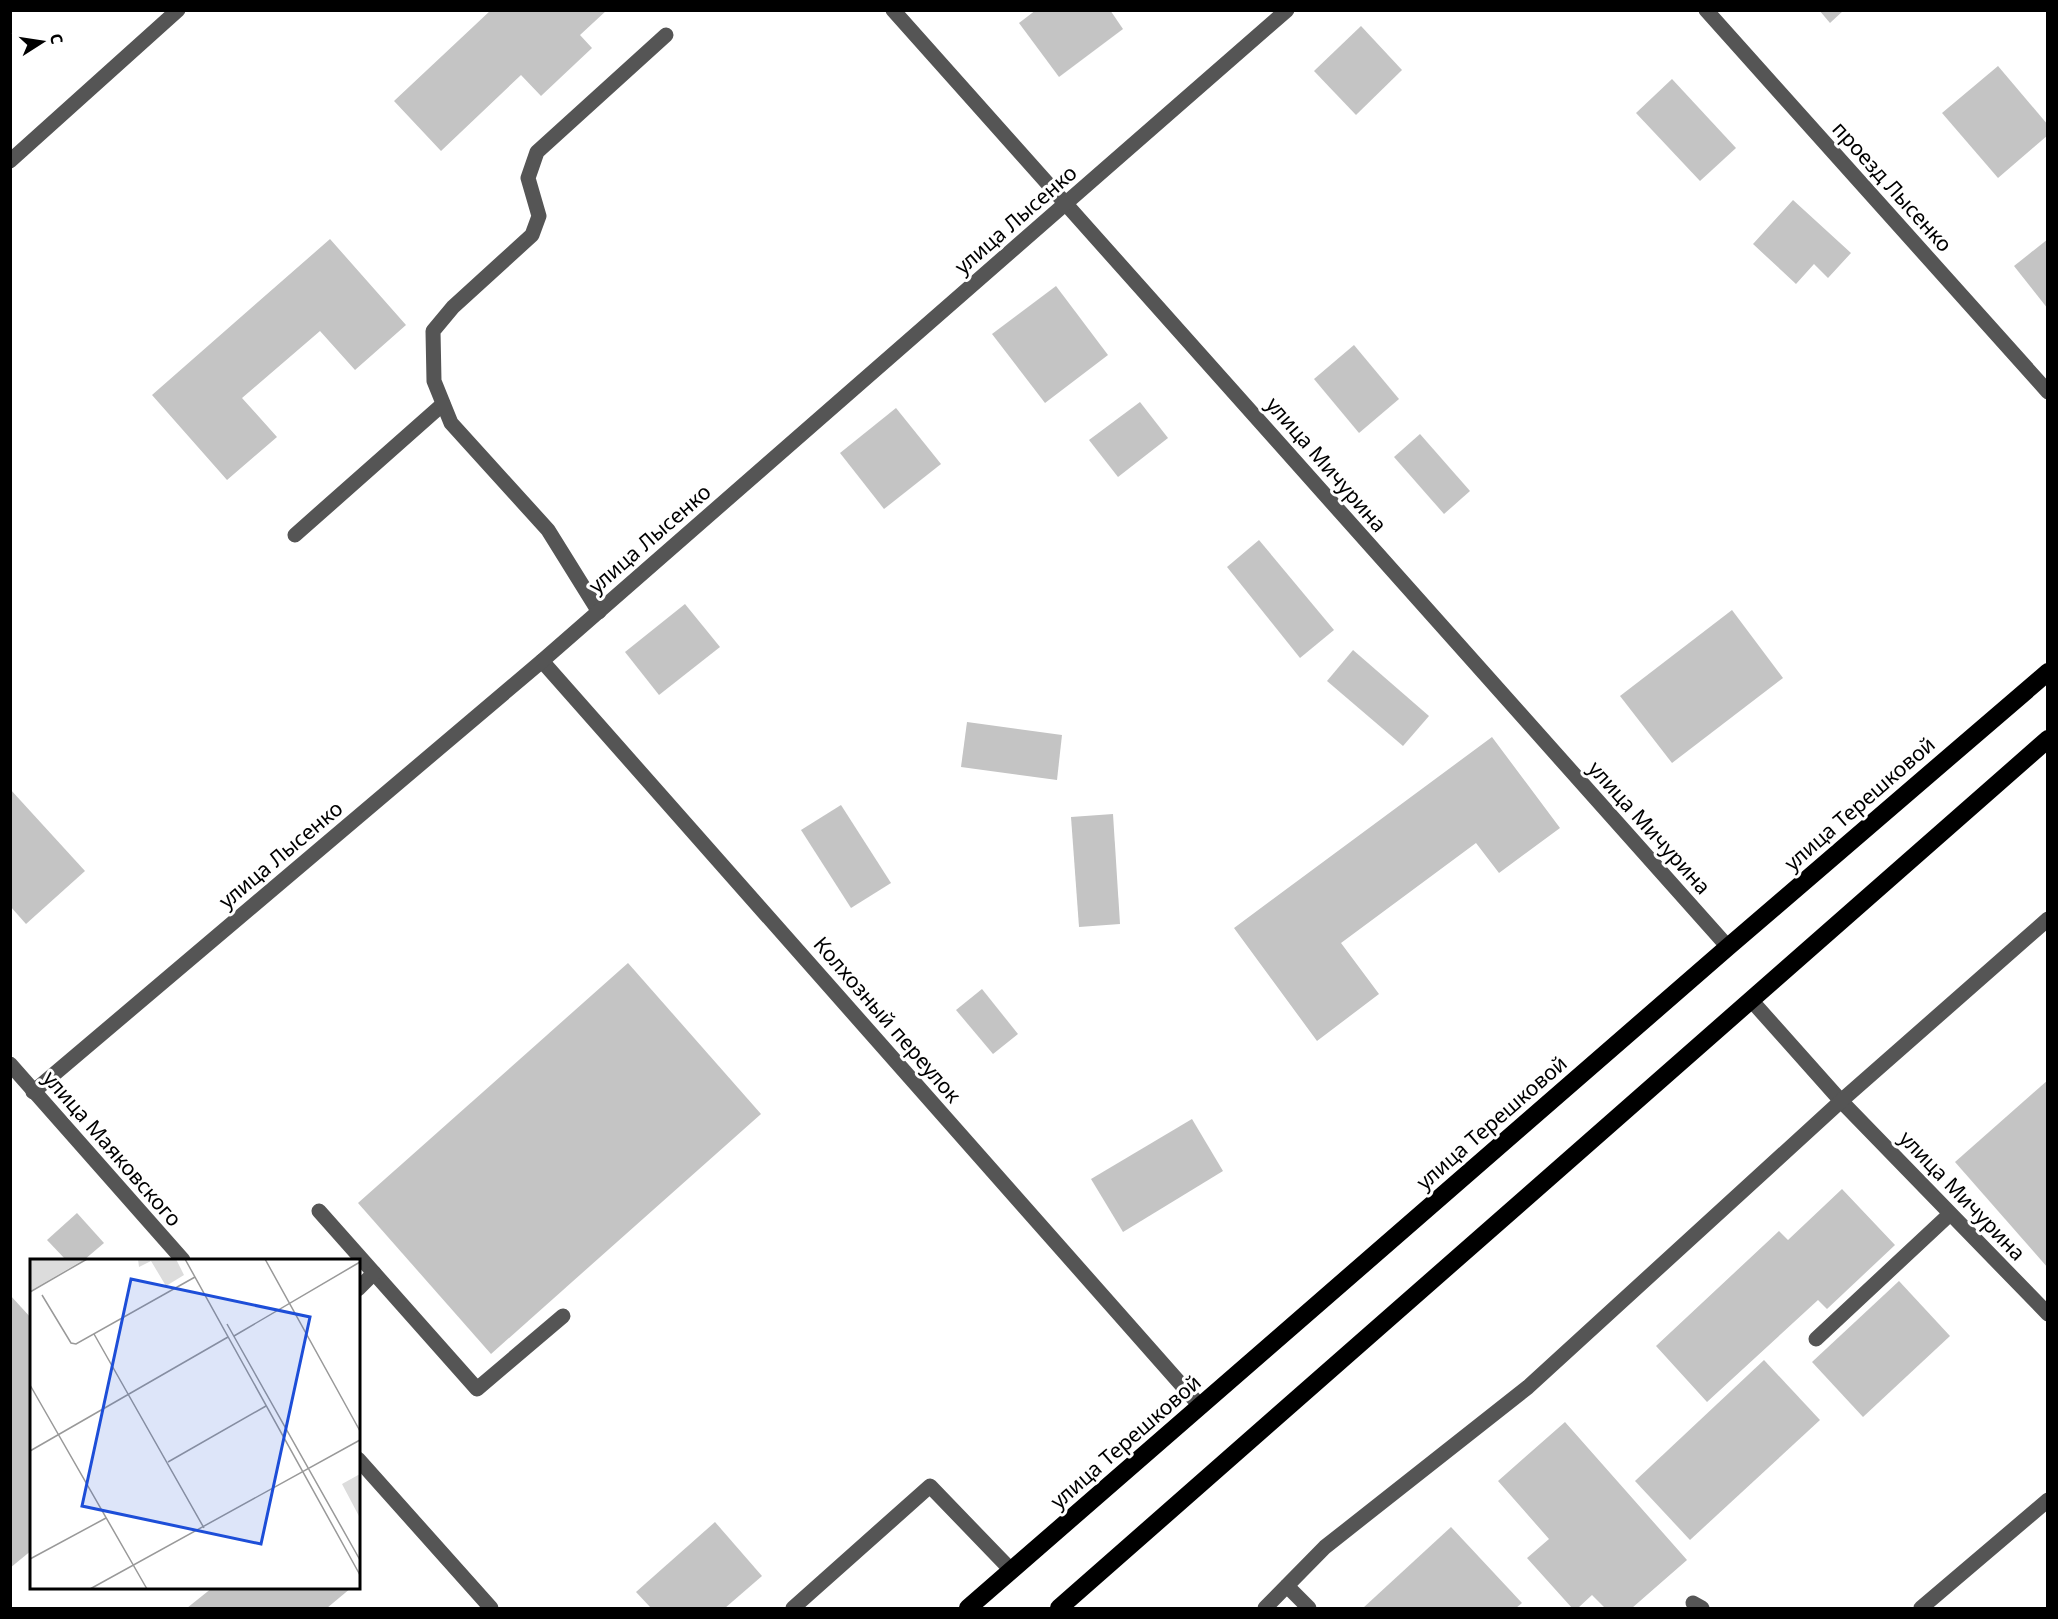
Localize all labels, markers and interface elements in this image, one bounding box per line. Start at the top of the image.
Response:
north arrow [12,12,72,72]
text: С [45,32,69,46]
street label: проезд Лысенко [1827,115,1959,258]
street label: улица Лысенко [948,158,1082,280]
street label: улица Мичурина [1260,391,1393,538]
street label: улица Лысенко [582,477,716,599]
street label: улица Терешковой [1778,730,1941,876]
street label: улица Мичурина [1582,755,1717,900]
street label: улица Лысенко [213,794,348,914]
street label: Колхозный переулок [808,930,968,1108]
street label: улица Терешковой [1410,1049,1573,1195]
street label: улица Маяковского [37,1064,188,1232]
street label: улица Мичурина [1893,1124,2032,1266]
inset map [30,1259,360,1589]
street label: улица Терешковой [1044,1368,1207,1514]

